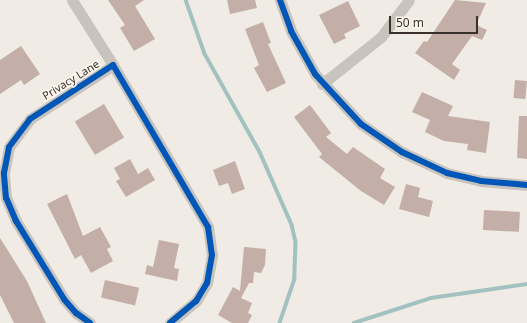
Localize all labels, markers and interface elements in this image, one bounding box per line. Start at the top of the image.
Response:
scale bar [391,8,480,34]
text: 50 m [396,14,424,31]
street label: Privacy Lane [40,57,102,103]

